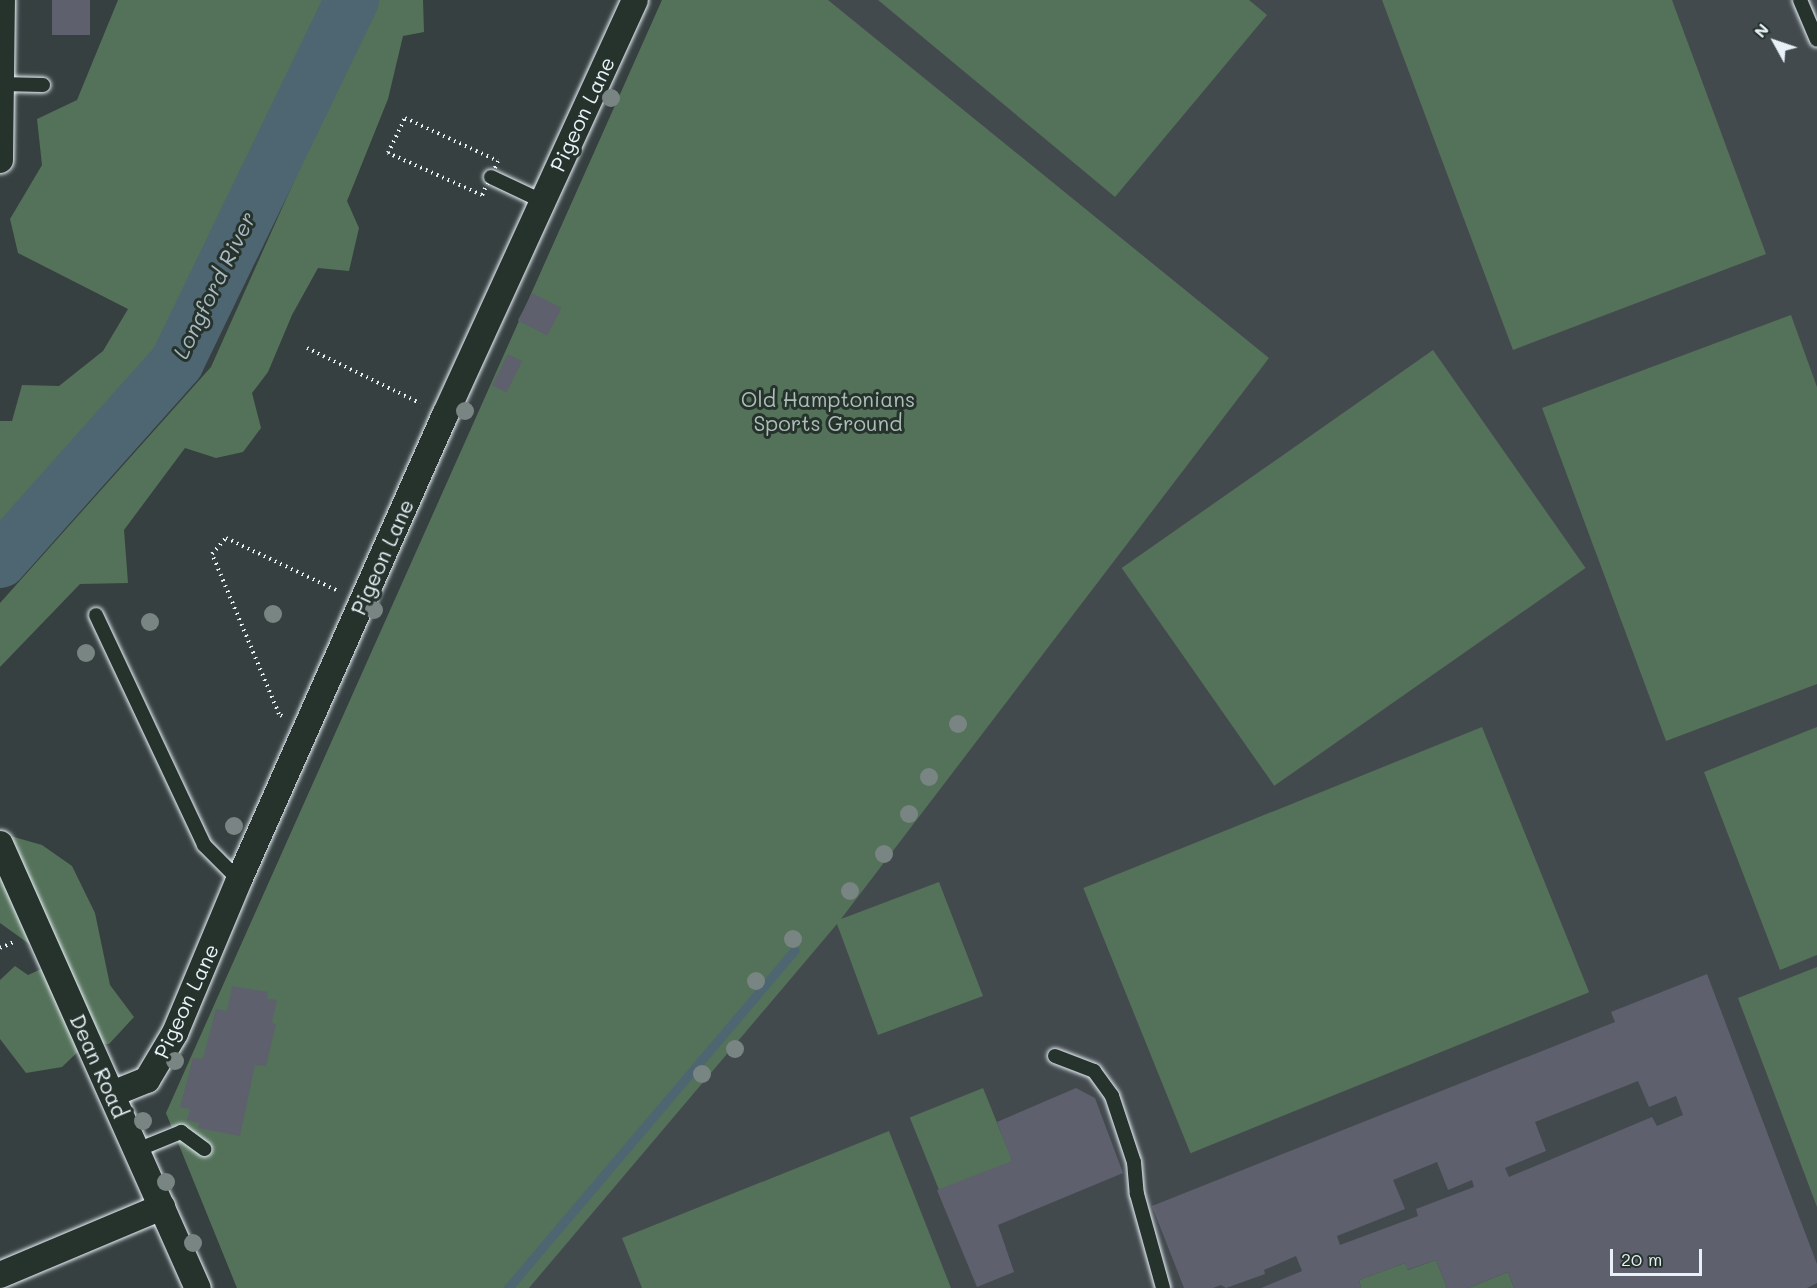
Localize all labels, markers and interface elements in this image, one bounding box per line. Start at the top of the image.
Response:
north arrow [1745,12,1805,72]
text: N [1749,19,1773,42]
street label: Pigeon Lane [544,52,620,176]
water label: Longford River [167,207,261,363]
park label: Old Hamptonians Sports Ground [741,386,915,436]
street label: Pigeon Lane [345,495,419,619]
street label: Pigeon Lane [148,939,224,1063]
street label: Dean Road [65,1010,133,1122]
scale bar [1613,1237,1704,1275]
text: 20 m [1621,1247,1662,1271]

